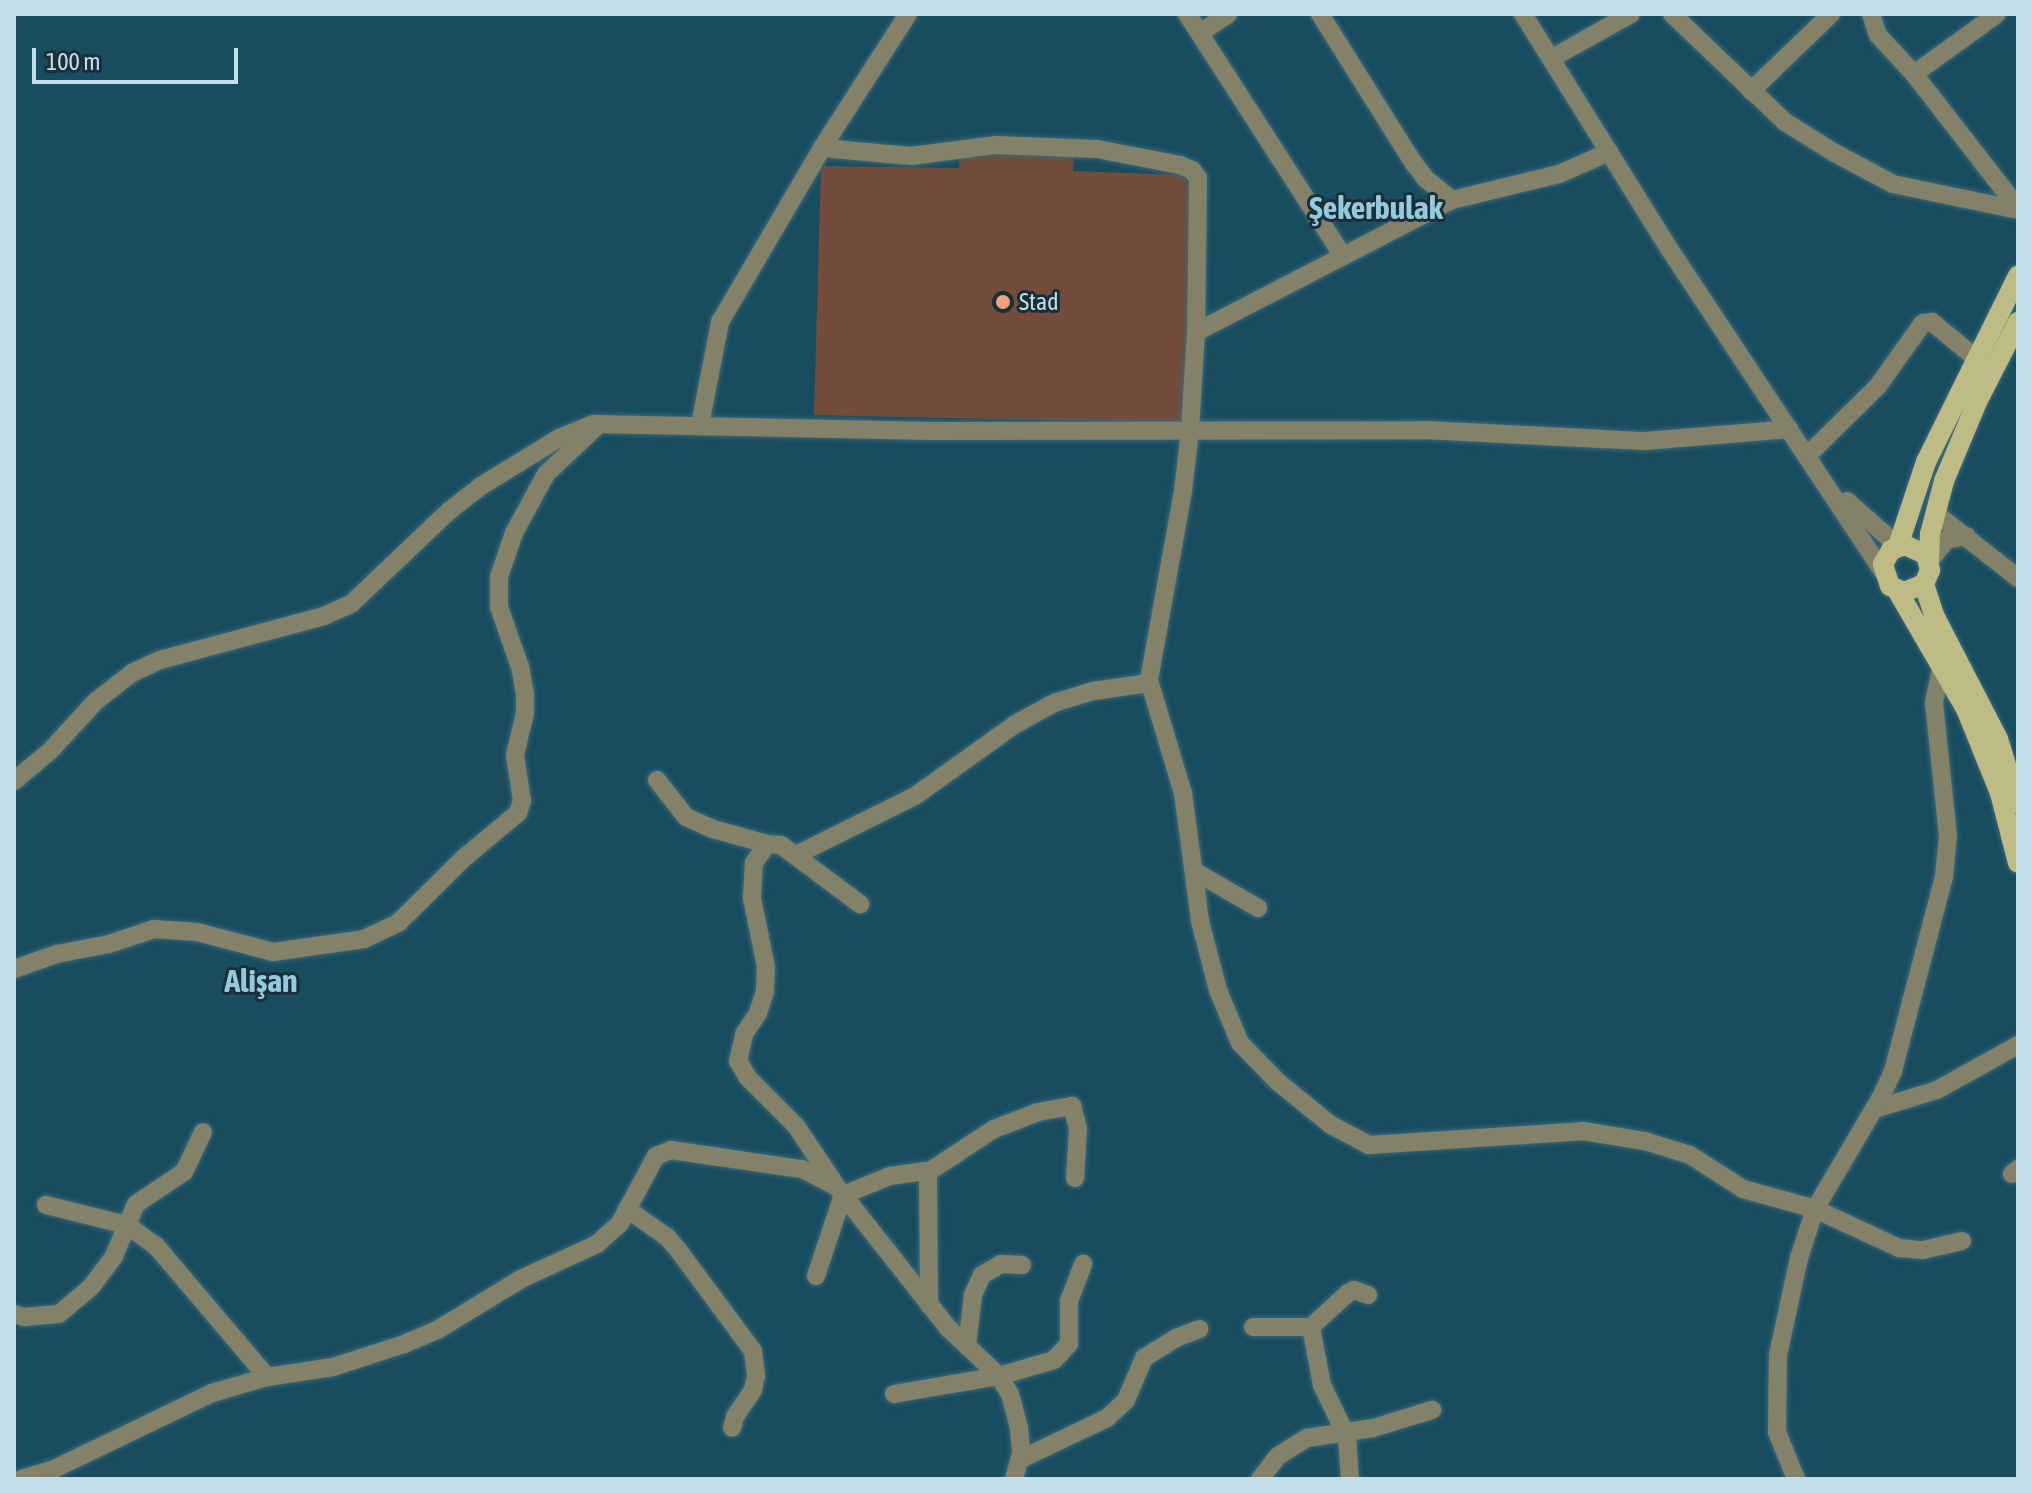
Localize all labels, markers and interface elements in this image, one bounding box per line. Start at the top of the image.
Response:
scale bar [36,32,242,82]
text: 100 m [46,48,100,75]
district label: Şekerbulak [1309,189,1443,227]
place label: Stad [1019,288,1059,316]
marker: Stad [994,293,1012,311]
district label: Alişan [224,962,298,1000]

